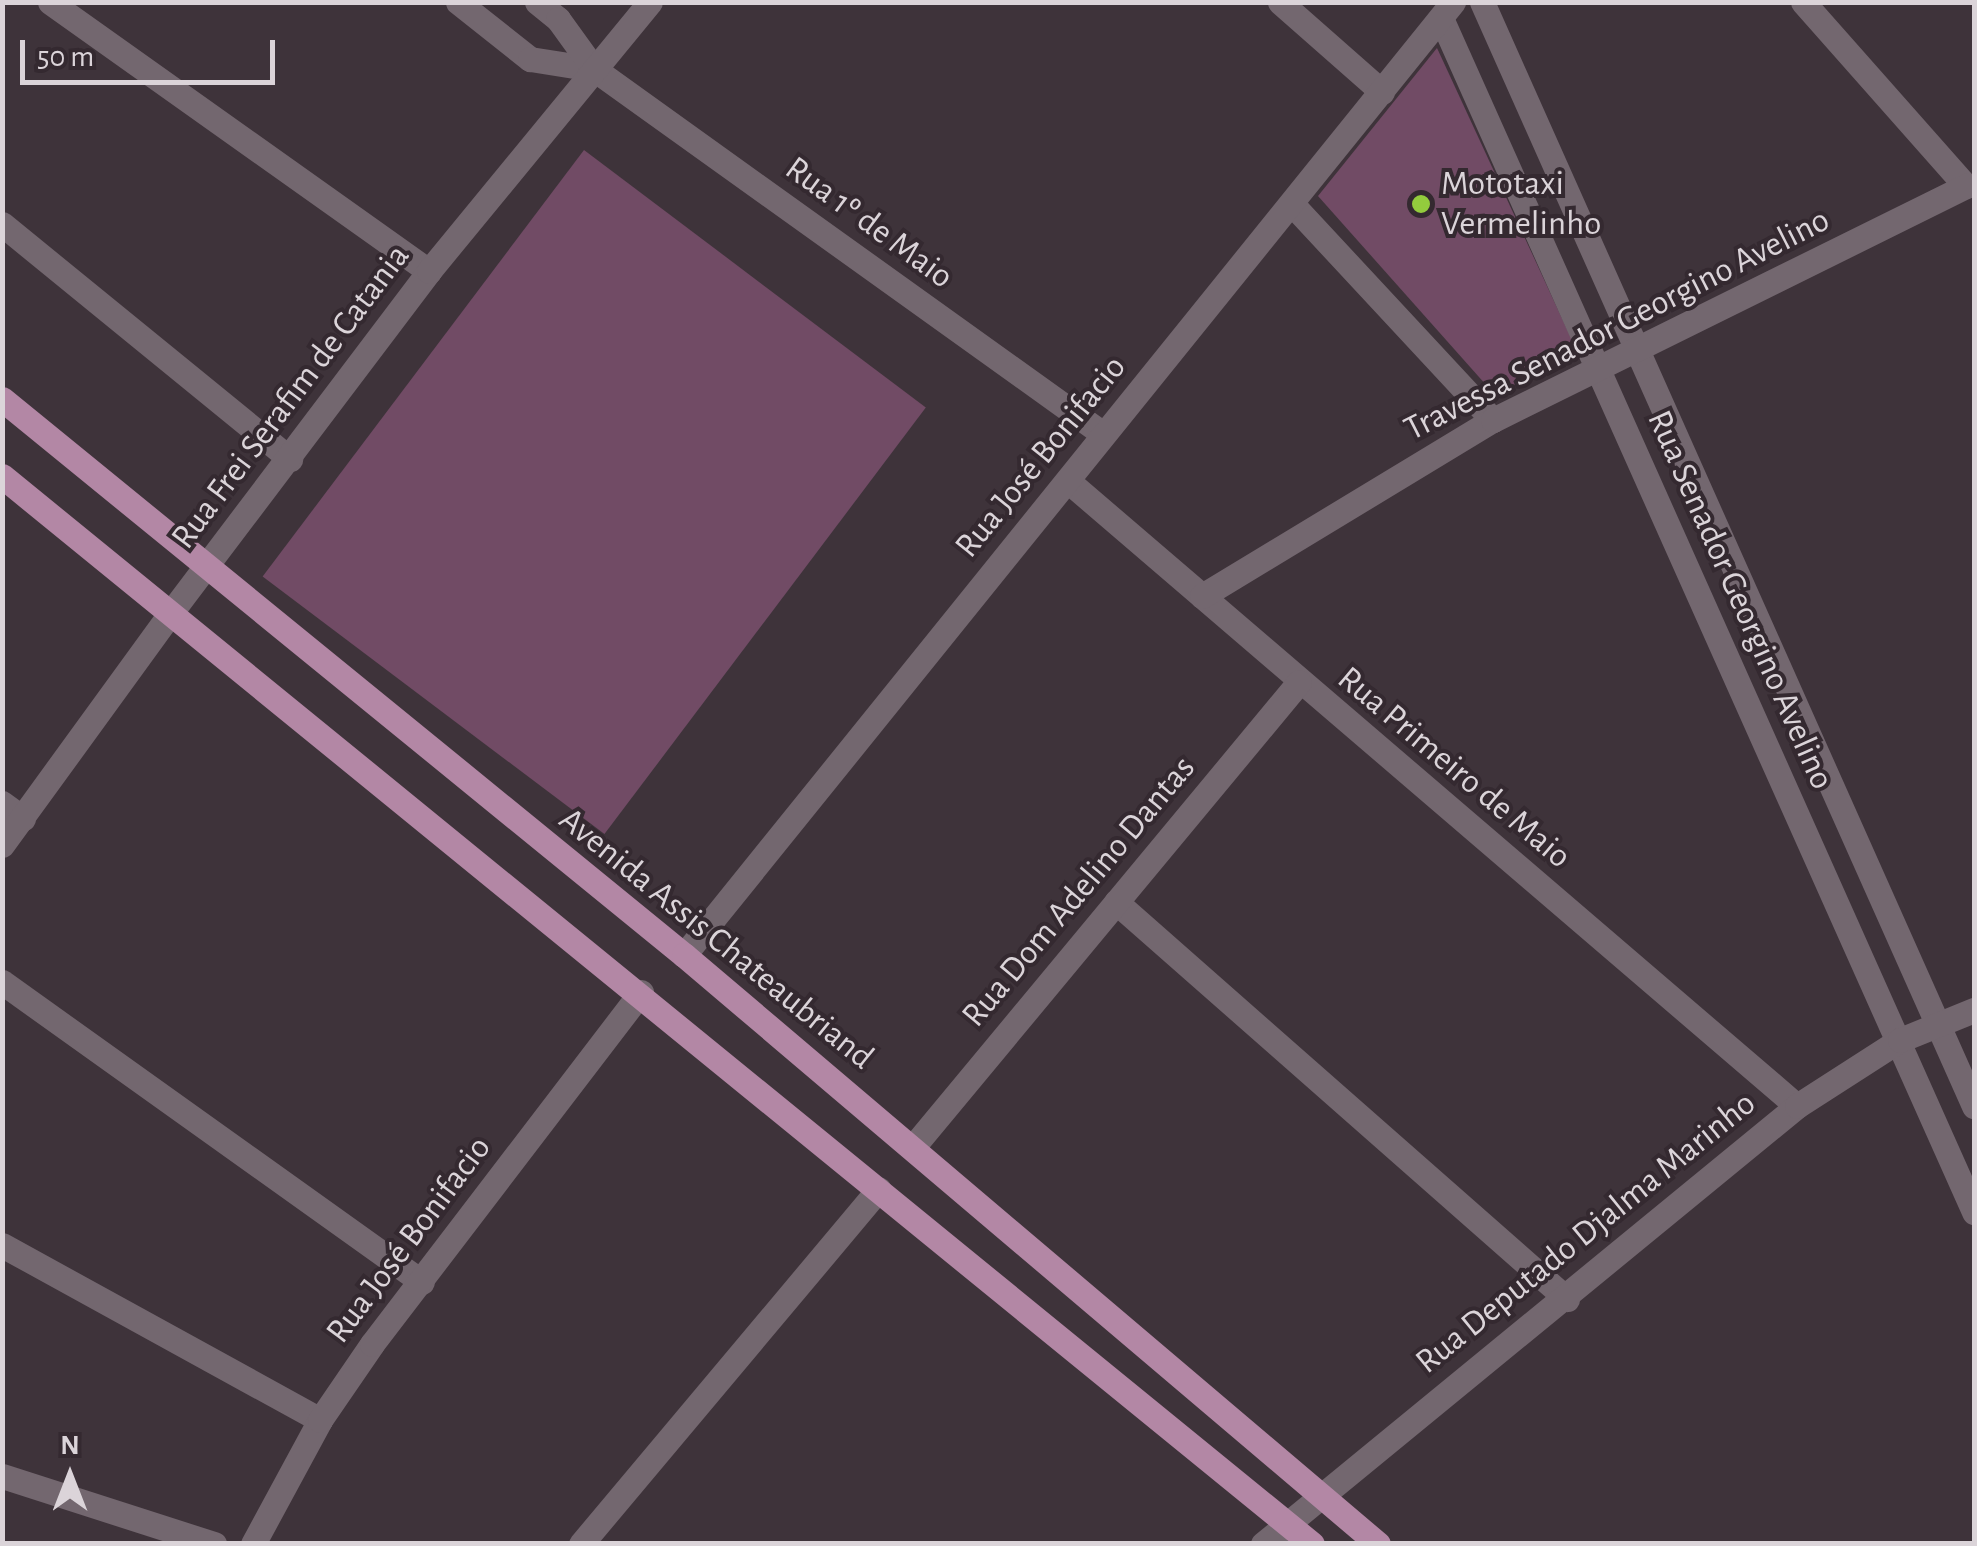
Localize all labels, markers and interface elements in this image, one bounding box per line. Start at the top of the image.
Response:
scale bar [25,20,280,82]
text: 50 m [37,42,94,72]
street label: Rua 1º de Maio [777,148,961,298]
place label: Mototaxi Vermelinho [1441,163,1601,245]
marker: Mototaxi Vermelinho [1410,193,1432,215]
street label: Travessa Senador Georgino Avelino [1397,199,1837,451]
street label: Rua Frei Serafim de Catania [163,237,419,557]
street label: Rua José Bonifacio [947,347,1135,567]
street label: Rua Senador Georgino Avelino [1637,404,1843,796]
street label: Rua Primeiro de Maio [1329,658,1579,878]
street label: Rua Dom Adelino Dantas [953,748,1205,1036]
street label: Avenida Assis Chateaubriand [550,799,882,1079]
street label: Rua Deputado Djalma Marinho [1408,1083,1764,1383]
street label: Rua José Bonifacio [318,1128,500,1352]
north arrow [20,1426,120,1526]
text: N [60,1432,80,1460]

